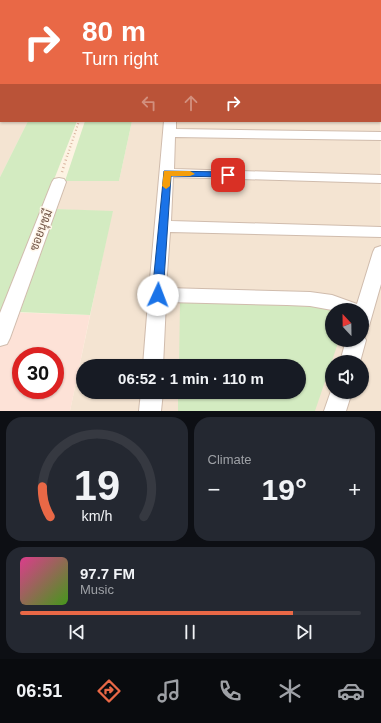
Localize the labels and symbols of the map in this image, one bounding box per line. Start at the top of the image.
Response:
pin [211,158,245,192]
street label: ซอยนุชมี [26,207,57,254]
position arrow [137,274,179,316]
north arrow [325,303,369,347]
speed limit sign: 30 [12,347,64,399]

